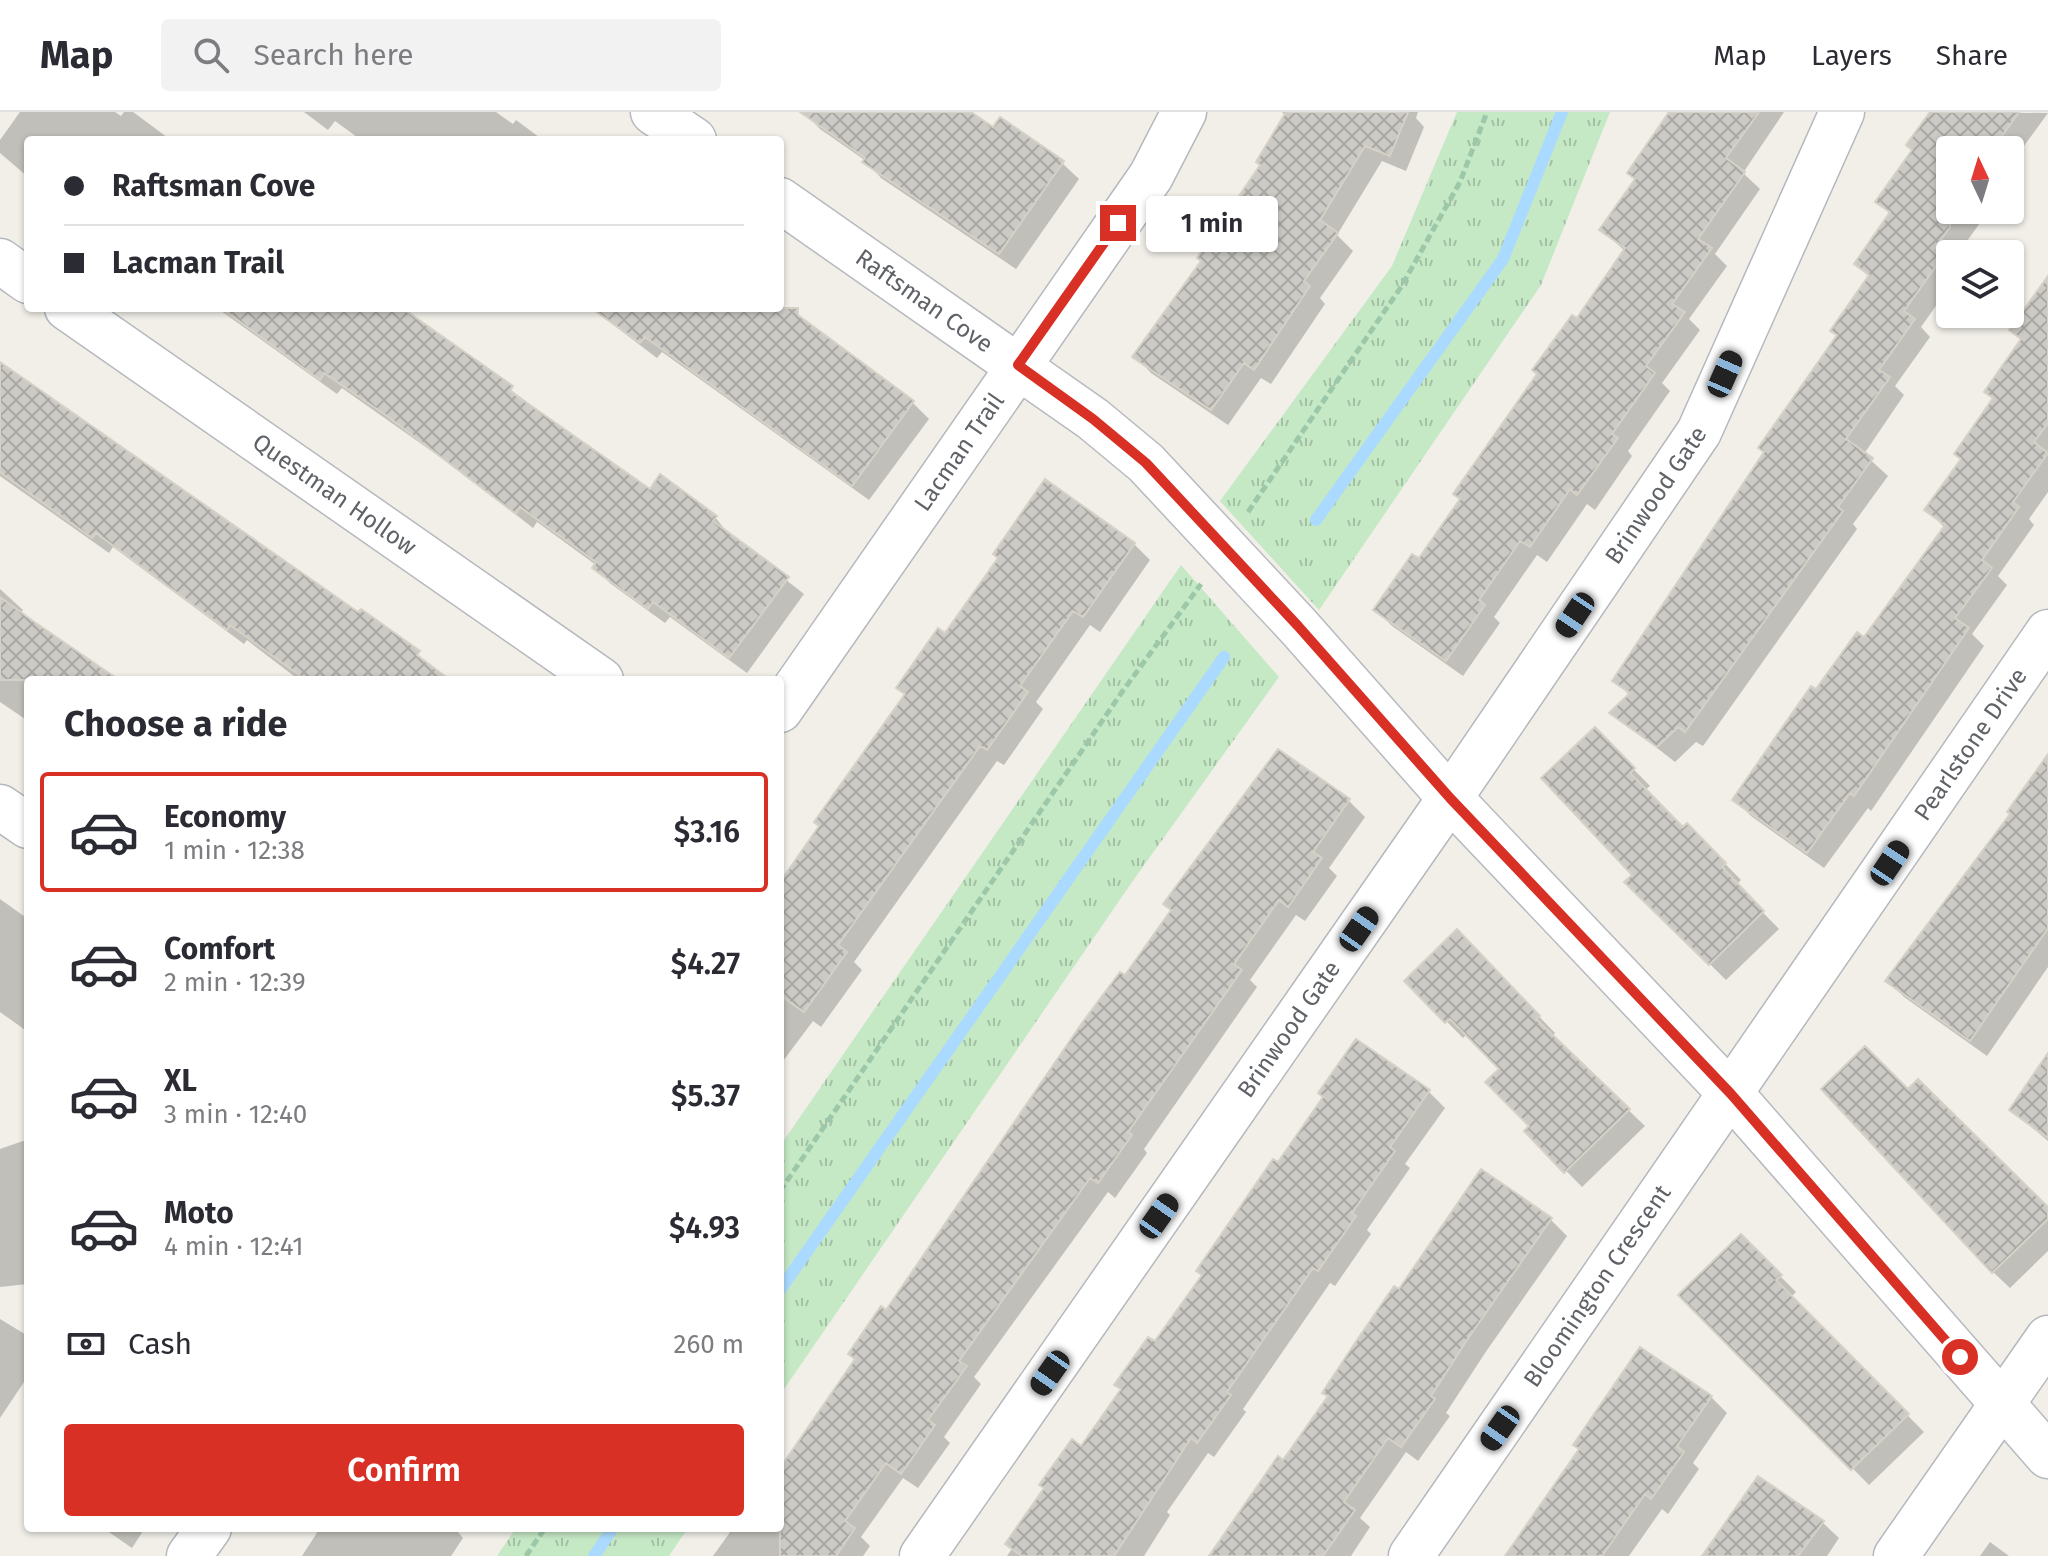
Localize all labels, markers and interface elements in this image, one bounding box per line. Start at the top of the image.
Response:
search box [161,19,721,91]
text: Map [40,32,113,78]
icon: search [189,33,233,77]
text: Search here [253,37,414,73]
text: Map [1713,39,1767,72]
text: Layers [1811,39,1892,72]
text: Share [1936,39,2008,72]
north arrow [1936,136,2024,224]
map controls [1936,136,2024,328]
text: Raftsman Cove [112,168,315,204]
callout: 1 min [1146,195,1278,251]
route end [1100,205,1136,241]
text: 1 min [1181,208,1243,239]
button: layers [1936,240,2024,328]
street label: Raftsman Cove [850,243,998,359]
text: Lacman Trail [112,245,284,281]
car [1704,347,1746,401]
street label: Lacman Trail [908,388,1010,517]
street label: Brinwood Gate [1599,421,1713,569]
street label: Questman Hollow [247,428,422,561]
car [1552,588,1598,642]
street label: Pearlstone Drive [1908,663,2033,826]
text: Choose a ride [64,702,287,746]
icon: car [68,796,140,868]
text: Economy [164,799,286,835]
text: $3.16 [674,814,740,850]
text: 1 min · 12:38 [164,835,305,866]
car [1867,836,1913,890]
car [1335,902,1383,956]
icon: car [68,928,140,1000]
text: Comfort [164,931,275,967]
text: $4.27 [671,946,740,982]
street label: Brinwood Gate [1232,955,1346,1103]
text: 2 min · 12:39 [164,967,306,998]
icon: car [68,1060,140,1132]
text: XL [164,1063,197,1099]
text: $5.37 [671,1078,740,1114]
text: 3 min · 12:40 [164,1099,307,1130]
street label: Bloomington Crescent [1518,1179,1677,1392]
car [1135,1189,1183,1243]
icon: car [68,1192,140,1264]
text: Moto [164,1195,234,1231]
text: $4.93 [669,1210,740,1246]
text: 4 min · 12:41 [164,1231,303,1262]
icon: cash [64,1322,108,1366]
text: Cash [128,1326,192,1362]
text: 260 m [674,1329,744,1360]
route start [1942,1339,1978,1375]
car [1026,1346,1074,1400]
car [1476,1401,1524,1455]
button: Confirm [64,1424,744,1516]

